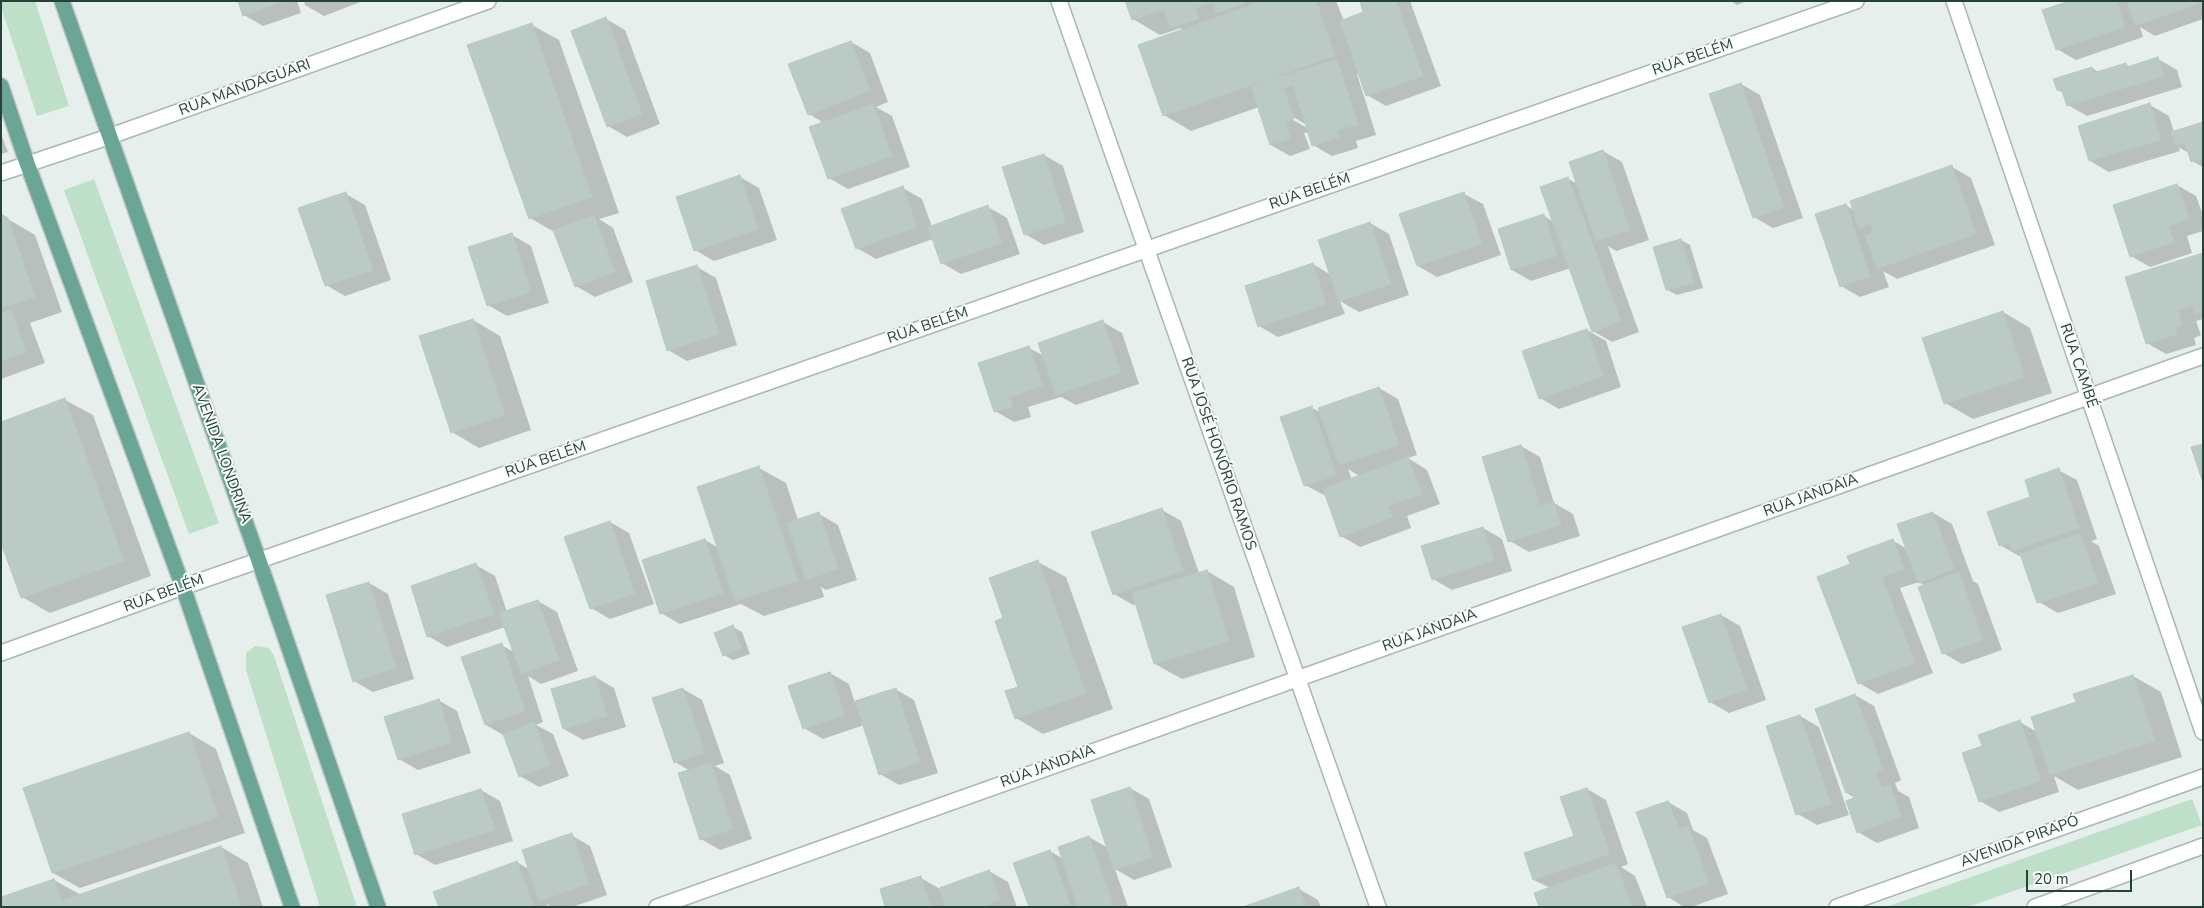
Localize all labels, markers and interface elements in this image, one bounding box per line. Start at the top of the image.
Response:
street label: RUA BELÉM [1650,36,1736,80]
street label: RUA MANDAGUARI [177,56,313,120]
street label: RUA BELÉM [1267,170,1353,214]
street label: RUA BELÉM [885,304,971,348]
street label: RUA CAMBÉ [2055,321,2101,411]
street label: RUA JOSÉ HONÓRIO RAMOS [1176,355,1260,553]
street label: AVENIDA LONDRINA [187,382,255,526]
street label: RUA BELÉM [503,438,589,482]
street label: RUA JANDAIA [1761,471,1861,521]
street label: RUA BELÉM [121,571,207,617]
street label: RUA JANDAIA [1380,606,1480,656]
street label: RUA JANDAIA [998,742,1098,792]
street label: AVENIDA PIRAPÓ [1958,812,2082,872]
scale bar [2029,860,2135,892]
text: 20 m [2034,869,2069,889]

